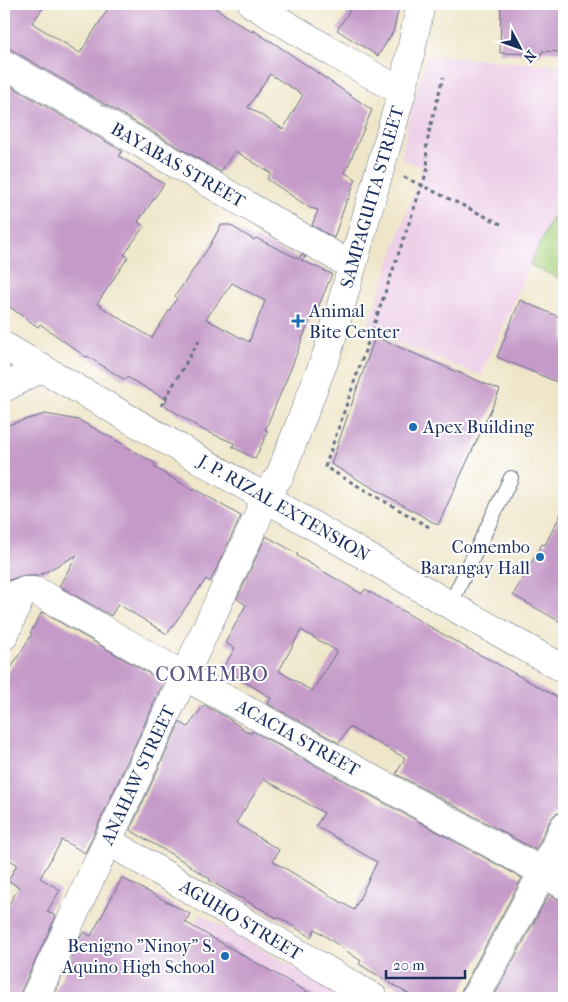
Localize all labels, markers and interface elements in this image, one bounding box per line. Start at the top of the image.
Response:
north arrow [496,22,546,72]
text: N [519,47,539,66]
street label: SAMPAGUITA STREET [336,103,409,291]
street label: BAYABAS STREET [107,118,249,213]
place label: Animal Bite Center [308,301,400,343]
marker: Animal Bite Center [291,314,305,328]
place label: Apex Building [422,417,534,438]
marker: Apex Building [407,421,419,433]
street label: J. P. RIZAL EXTENSION [192,450,374,566]
place label: Comembo Barangay Hall [420,537,530,579]
marker: Comembo Barangay Hall [534,551,546,563]
district label: COMEMBO [155,663,269,686]
street label: ACACIA STREET [231,695,364,781]
street label: ANAHAW STREET [96,701,180,849]
street label: AGUHO STREET [175,875,306,966]
place label: Benigno "Ninoy" S. Aquino High School [61,936,215,978]
scale bar [386,947,464,979]
marker: Benigno "Ninoy" S. Aquino High School [219,950,231,962]
text: 20 m [393,956,425,974]

